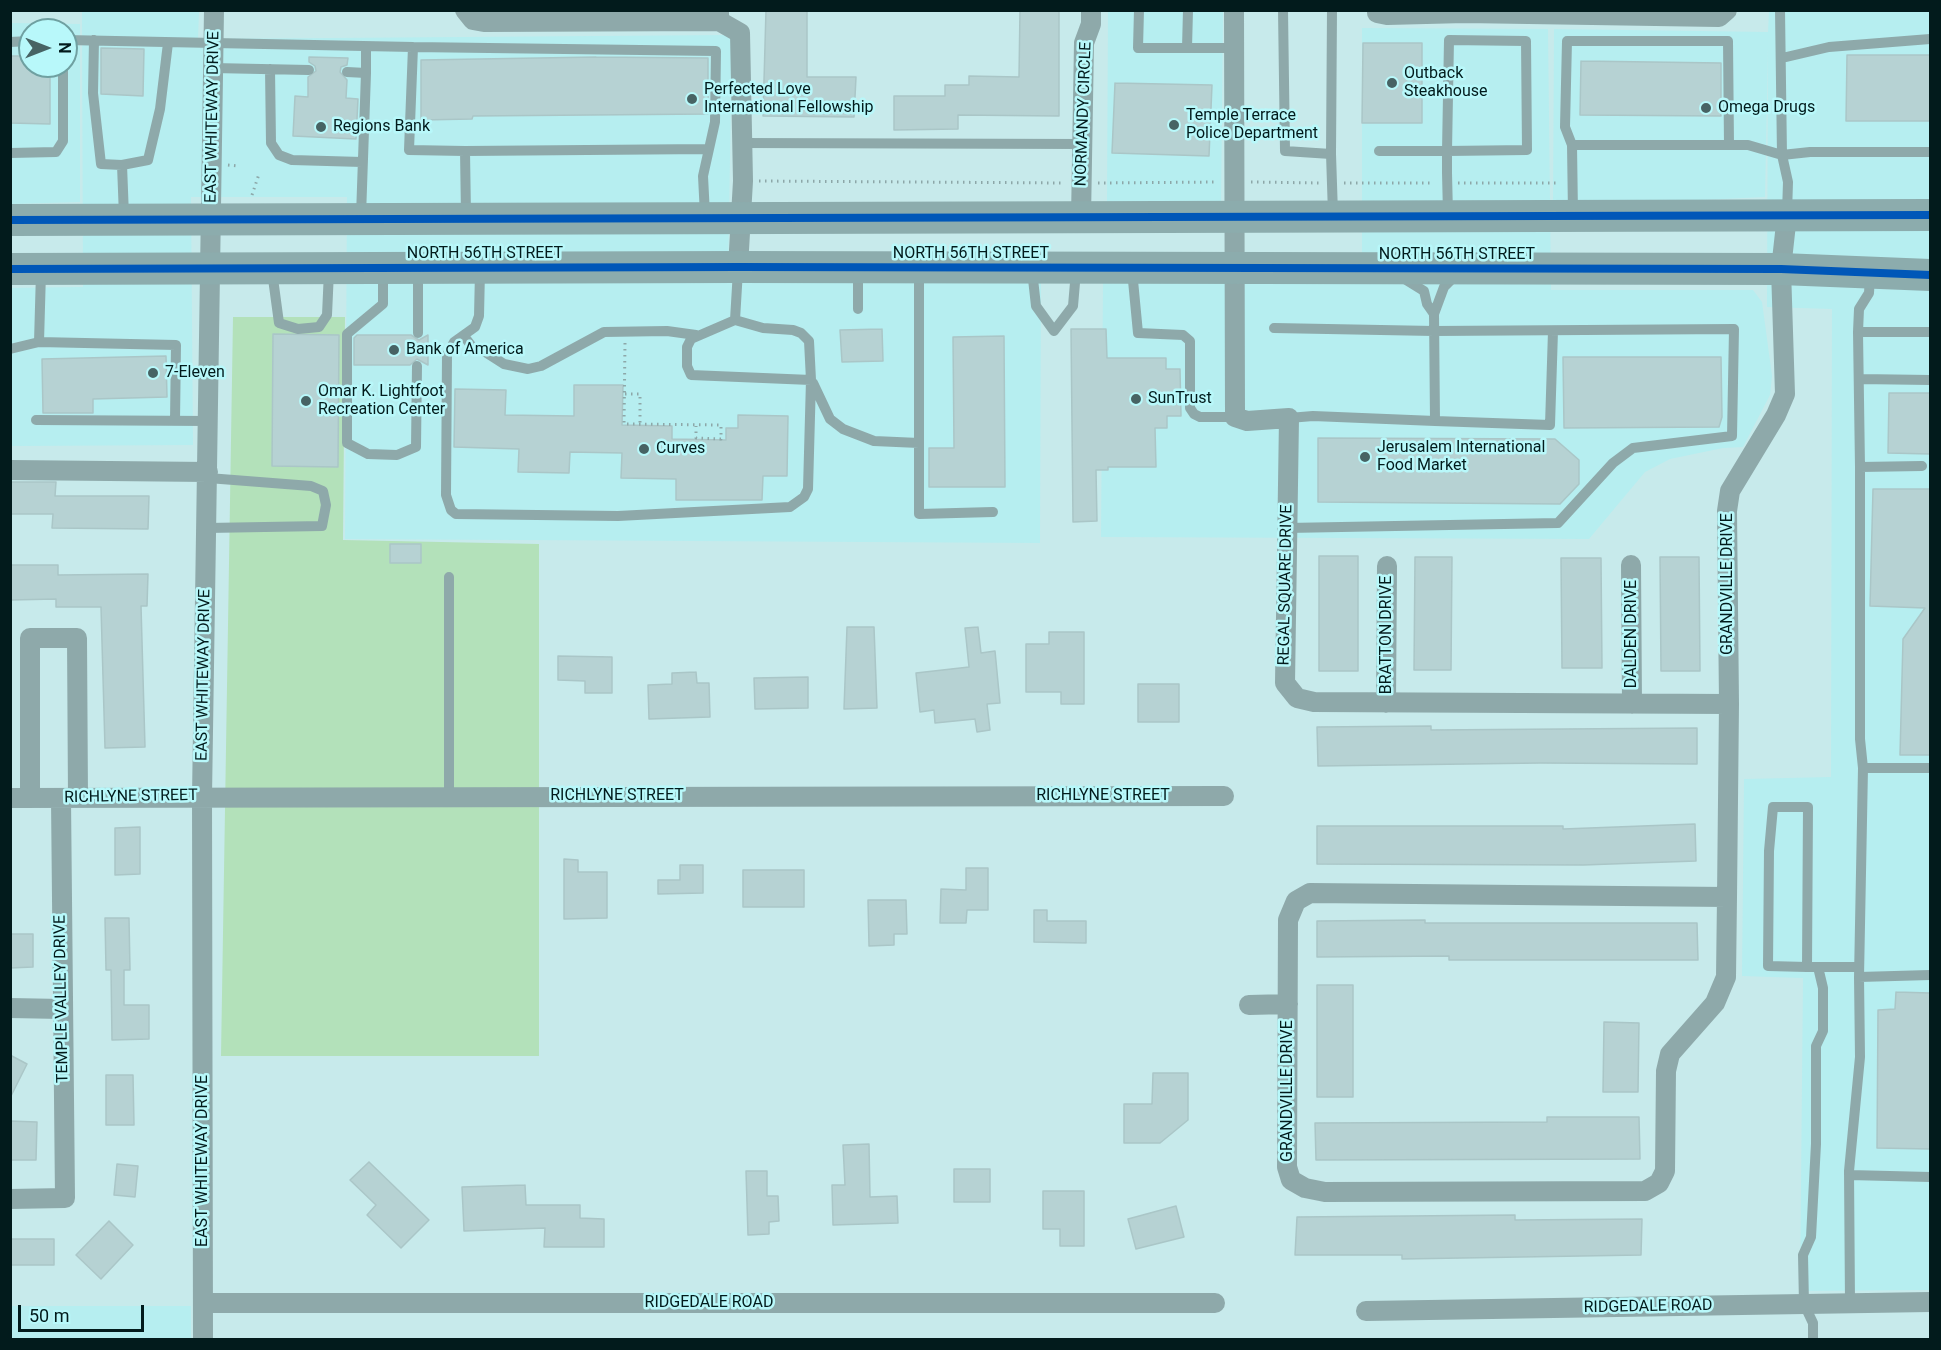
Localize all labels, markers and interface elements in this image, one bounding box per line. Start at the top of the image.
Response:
north arrow [18,18,78,78]
street label: EAST WHITEWAY DRIVE [202,31,224,203]
street label: NORMANDY CIRCLE [1072,41,1096,187]
text: N [55,42,74,54]
place label: Outback Steakhouse [1404,64,1488,102]
marker: Outback Steakhouse [1385,76,1399,90]
place label: Perfected Love International Fellowship [704,80,874,118]
marker: Perfected Love International Fellowship [685,92,699,106]
place label: Omega Drugs [1718,98,1815,118]
marker: Omega Drugs [1699,101,1713,115]
place label: Temple Terrace Police Department [1186,106,1318,144]
place label: Regions Bank [333,117,430,137]
marker: Temple Terrace Police Department [1167,118,1181,132]
marker: Regions Bank [314,120,328,134]
street label: NORTH 56TH STREET [407,244,563,264]
street label: NORTH 56TH STREET [893,244,1049,264]
street label: NORTH 56TH STREET [1379,245,1535,265]
place label: Bank of America [406,340,524,360]
marker: Bank of America [387,343,401,357]
place label: 7-Eleven [165,363,225,383]
marker: 7-Eleven [146,366,160,380]
place label: Omar K. Lightfoot Recreation Center [318,382,445,420]
place label: SunTrust [1148,389,1212,409]
marker: SunTrust [1129,392,1143,406]
marker: Omar K. Lightfoot Recreation Center [299,394,313,408]
place label: Jerusalem International Food Market [1377,438,1545,476]
place label: Curves [656,439,705,459]
marker: Curves [637,442,651,456]
marker: Jerusalem International Food Market [1358,450,1372,464]
street label: REGAL SQUARE DRIVE [1275,504,1297,666]
street label: GRANDVILLE DRIVE [1718,513,1738,655]
street label: BRATTON DRIVE [1377,576,1397,694]
street label: DALDEN DRIVE [1622,580,1642,688]
street label: EAST WHITEWAY DRIVE [193,589,215,761]
street label: RICHLYNE STREET [64,786,198,808]
street label: RICHLYNE STREET [550,786,684,806]
street label: RICHLYNE STREET [1036,786,1170,806]
street label: TEMPLE VALLEY DRIVE [51,915,73,1083]
street label: GRANDVILLE DRIVE [1278,1020,1298,1162]
street label: EAST WHITEWAY DRIVE [193,1075,213,1247]
scale bar [21,1293,147,1331]
street label: RIDGEDALE ROAD [645,1293,773,1313]
street label: RIDGEDALE ROAD [1583,1296,1713,1318]
text: 50 m [29,1305,69,1326]

